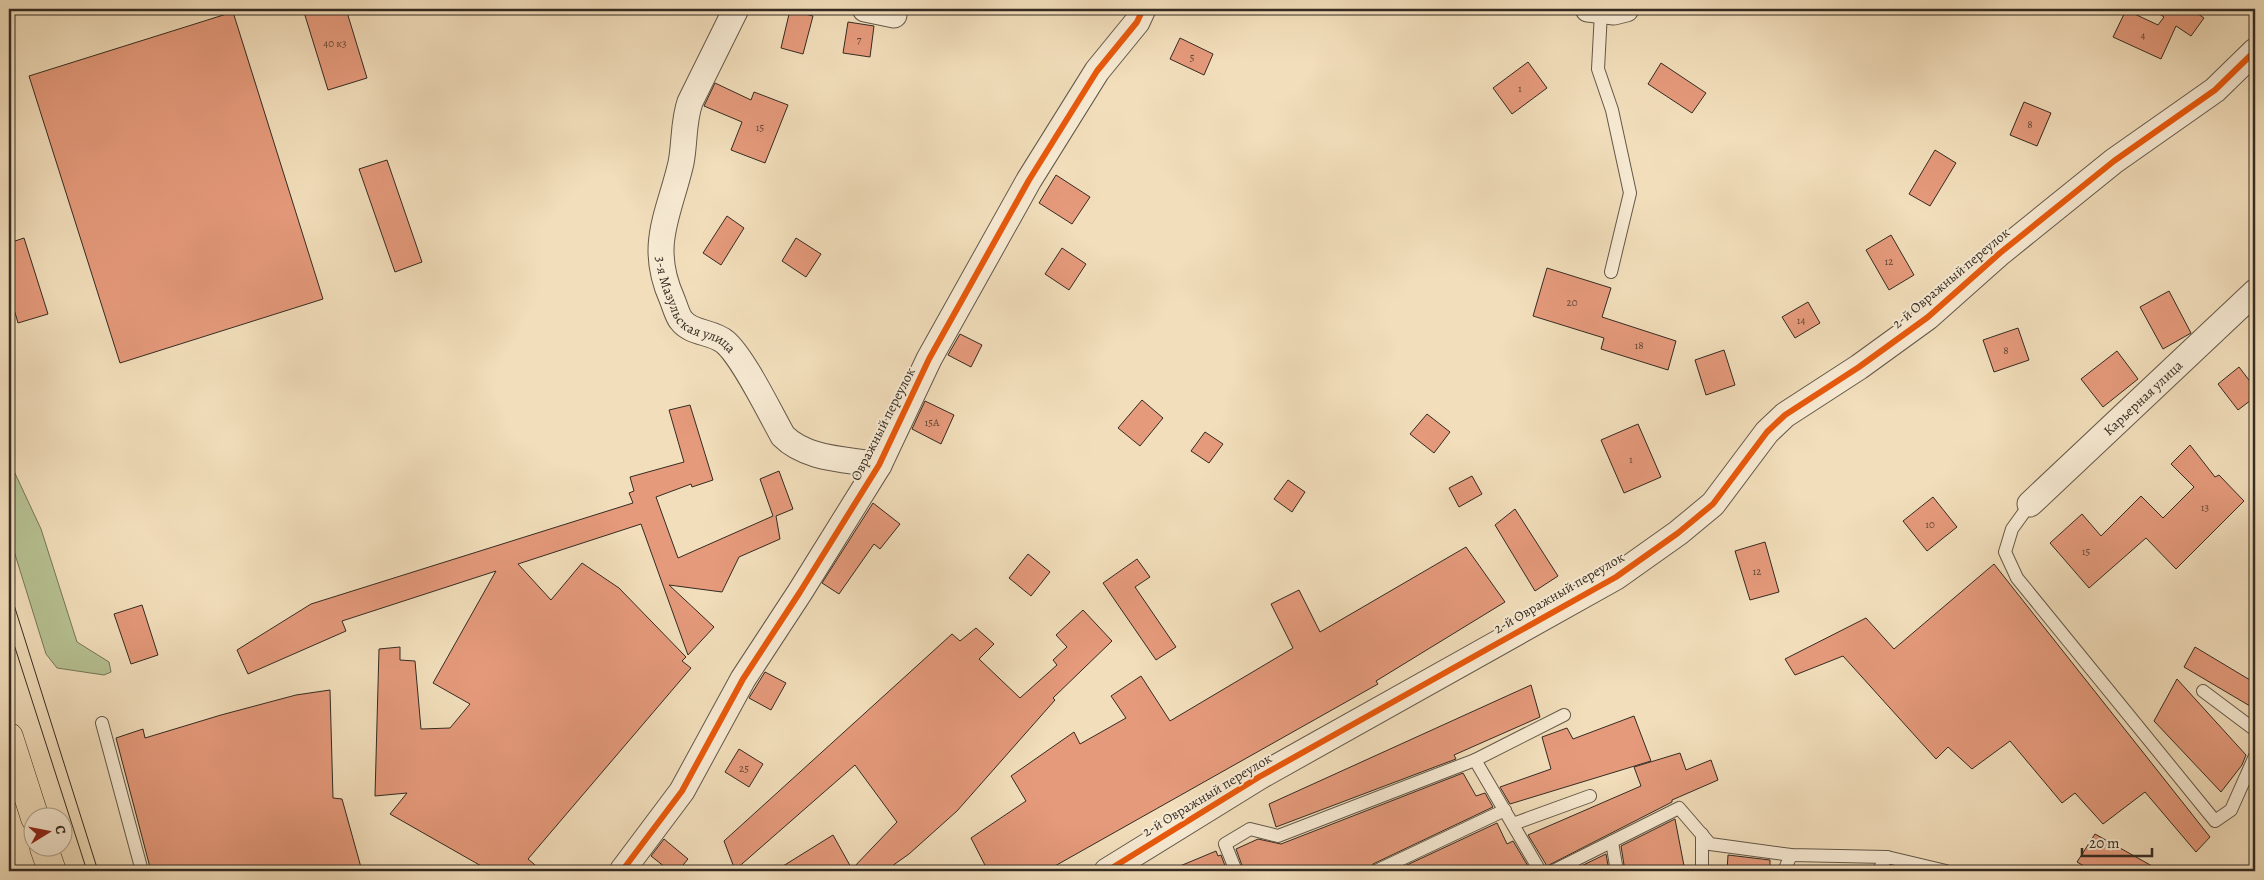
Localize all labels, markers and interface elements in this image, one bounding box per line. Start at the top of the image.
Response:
house number: 4 [2141,28,2146,43]
house number: 7 [857,32,862,47]
house number: 40 к3 [323,36,347,51]
house number: 5 [1190,50,1195,65]
house number: 1 [1518,81,1522,96]
house number: 8 [2027,117,2033,132]
house number: 15 [756,120,765,135]
street label: 2-й Овражный переулок [1888,223,2014,333]
house number: 12 [1885,254,1894,269]
street label: 3-я Мазульская улица [652,256,741,357]
house number: 20 [1566,295,1578,310]
house number: 14 [1797,313,1805,328]
house number: 18 [1634,338,1644,353]
house number: 8 [2003,343,2009,358]
street label: Карьерная улица [2099,355,2187,440]
street label: Овражный переулок [846,364,920,484]
house number: 15А [925,415,940,430]
house number: 1 [1629,452,1633,467]
house number: 13 [2201,500,2209,515]
house number: 10 [1925,517,1935,532]
house number: 15 [2082,544,2091,559]
street label: 2-й Овражный переулок [1490,548,1628,638]
house number: 12 [1753,564,1762,579]
street label: 2-й Овражный переулок [1139,749,1275,841]
house number: 25 [739,761,749,776]
north arrow [22,808,72,858]
text: С [50,824,70,836]
scale bar [2082,825,2152,857]
text: 20 m [2089,833,2120,853]

